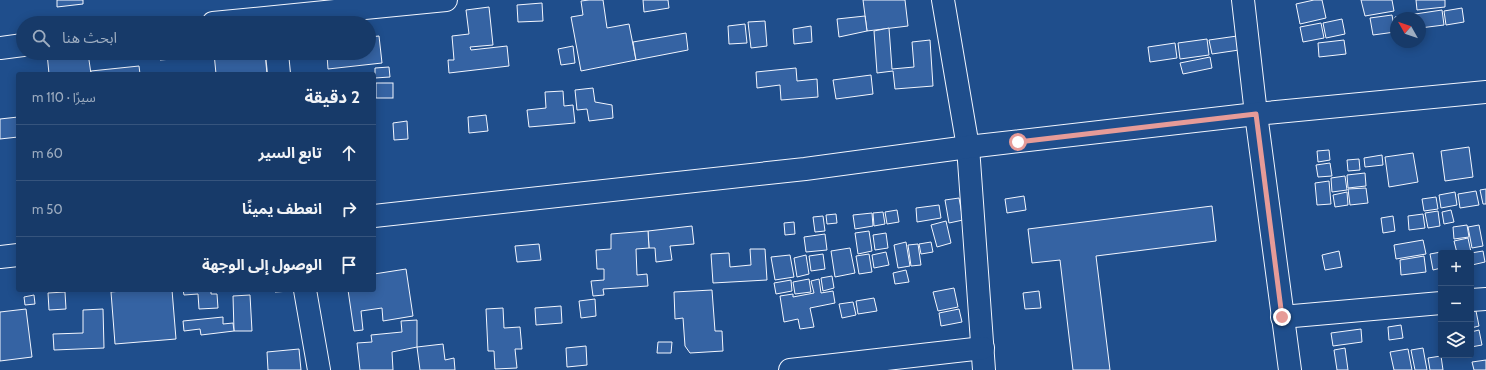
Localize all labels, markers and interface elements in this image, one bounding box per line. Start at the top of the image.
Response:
north arrow [1390,12,1426,48]
search box [16,16,376,60]
icon: search [30,27,52,49]
text: ابحث هنا [62,29,117,47]
text: 2 دقيقة [304,87,360,107]
text: سيرًا · 110 m [32,89,96,105]
route start [1009,133,1027,151]
icon: ahead [338,142,360,164]
text: تابع السير [258,144,322,162]
text: 60 m [32,145,63,161]
icon: right [338,198,360,220]
text: انعطف يمينًا [242,200,322,218]
text: 50 m [32,201,62,217]
map controls [1438,250,1474,358]
button: + [1438,250,1474,286]
icon: arrive [338,254,360,276]
text: الوصول إلى الوجهة [202,256,322,274]
button: − [1438,286,1474,322]
route end [1273,308,1291,326]
button: layers [1438,322,1474,358]

